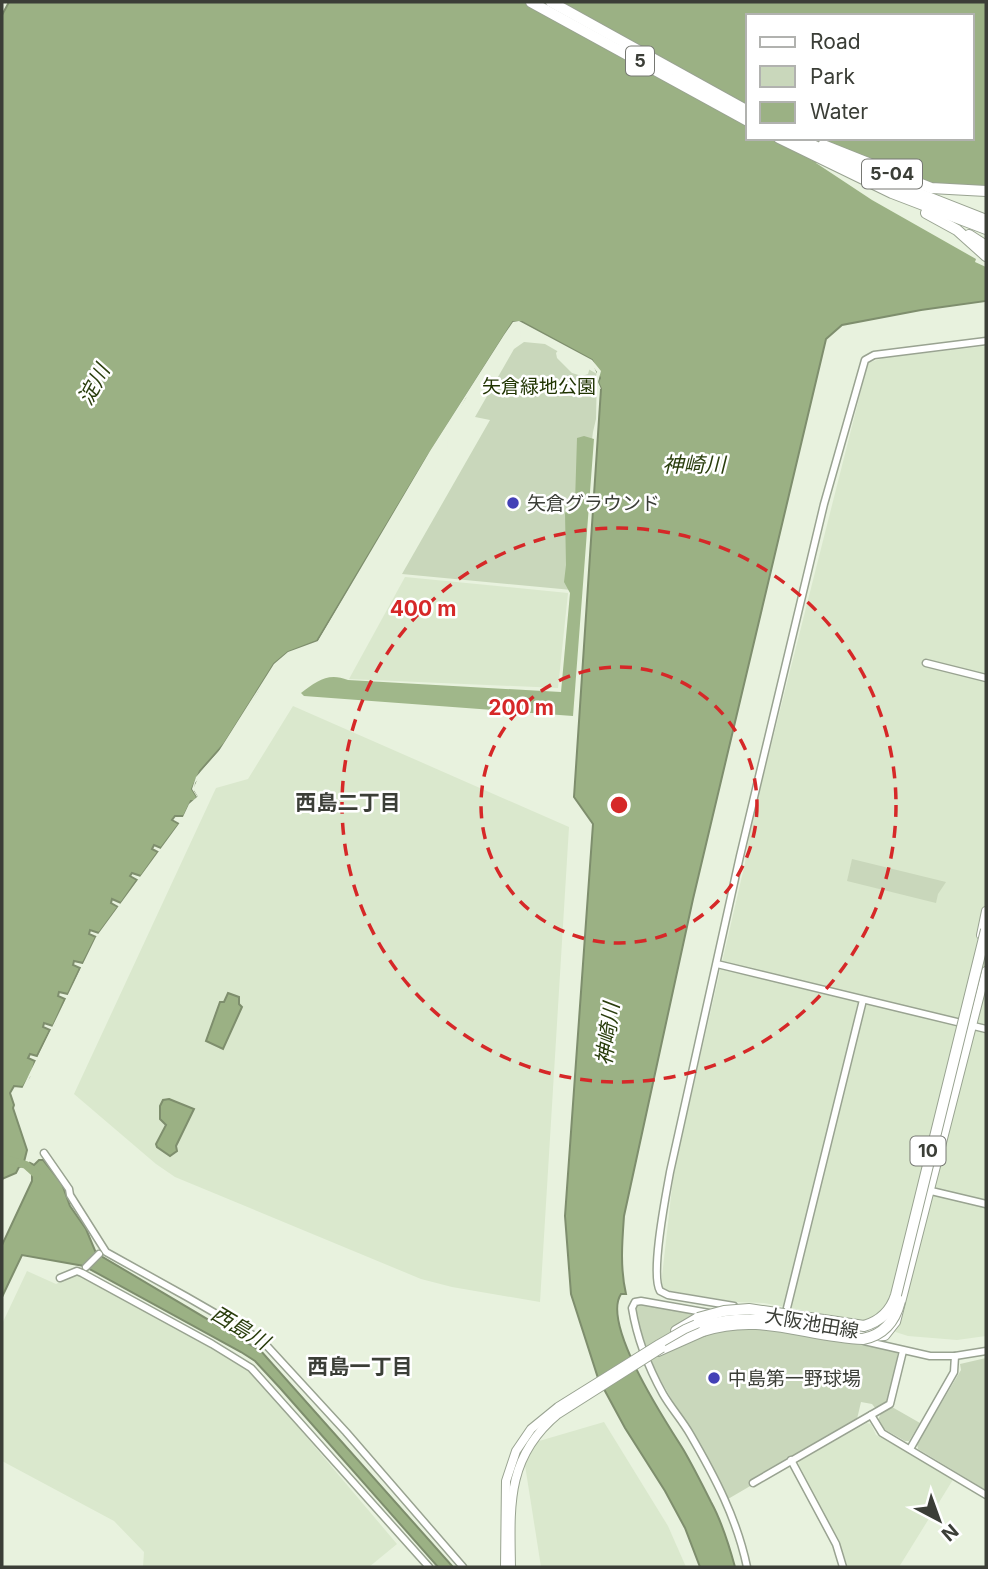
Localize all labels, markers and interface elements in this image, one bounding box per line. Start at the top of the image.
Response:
legend [746,14,974,140]
text: Road [810,29,861,54]
road number: 5 [626,46,654,76]
text: Park [810,64,855,89]
text: Water [810,99,868,124]
road number: 5-04 [862,160,922,188]
water label: 淀川 [73,359,115,409]
park label: 矢倉緑地公園 [482,375,596,398]
water label: 神崎川 [663,452,727,477]
place label: 矢倉グラウンド [527,492,660,515]
marker: 矢倉グラウンド [505,495,521,511]
text: 400 m [390,596,456,621]
text: 200 m [488,695,554,720]
district label: 西島二丁目 [296,790,401,815]
centre of rings [607,793,631,817]
water label: 神崎川 [591,999,624,1067]
road number: 10 [911,1136,946,1166]
water label: 西島川 [207,1301,275,1356]
street label: 大阪池田線 [763,1304,861,1343]
district label: 西島一丁目 [308,1354,413,1379]
place label: 中島第一野球場 [728,1367,861,1390]
marker: 中島第一野球場 [706,1370,722,1386]
north arrow [904,1485,974,1555]
text: N [937,1519,963,1546]

